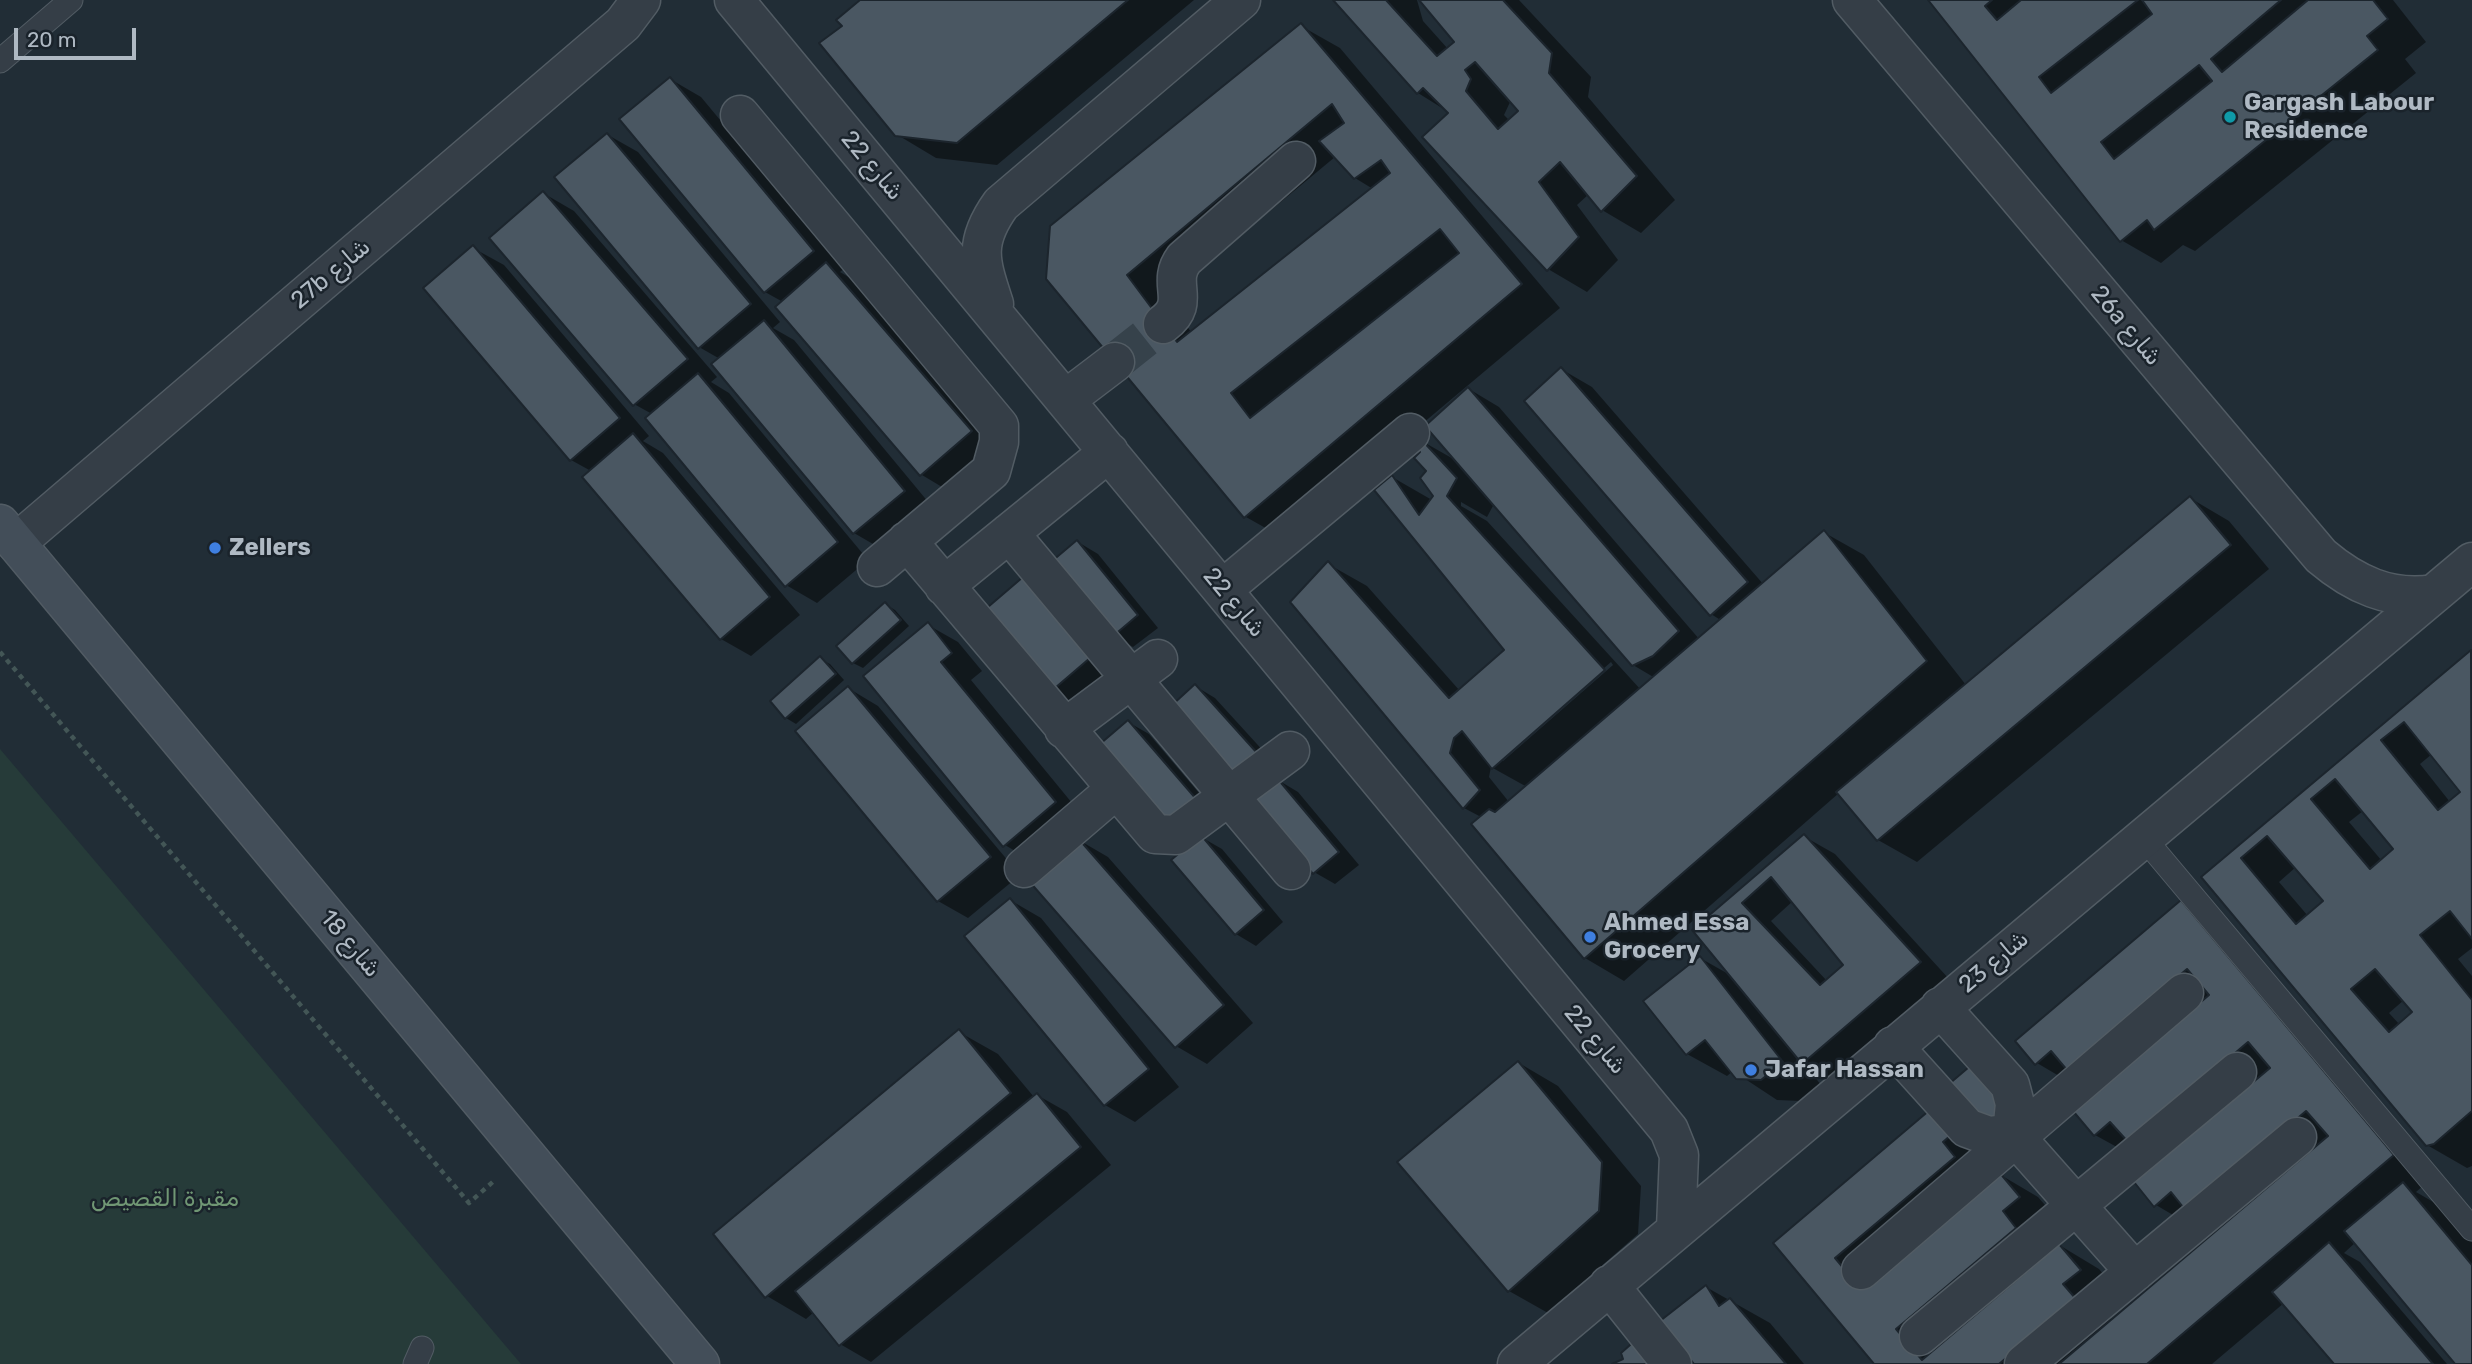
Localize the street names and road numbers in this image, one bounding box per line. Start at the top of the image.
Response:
street label: شارع 22 [835,125,909,207]
street label: 27b شارع [286,233,376,315]
street label: 26a شارع [2084,280,2168,372]
street label: شارع 22 [1197,562,1271,644]
street label: شارع 18 [313,904,387,984]
street label: شارع 23 [1953,925,2035,999]
street label: شارع 22 [1558,999,1632,1081]

